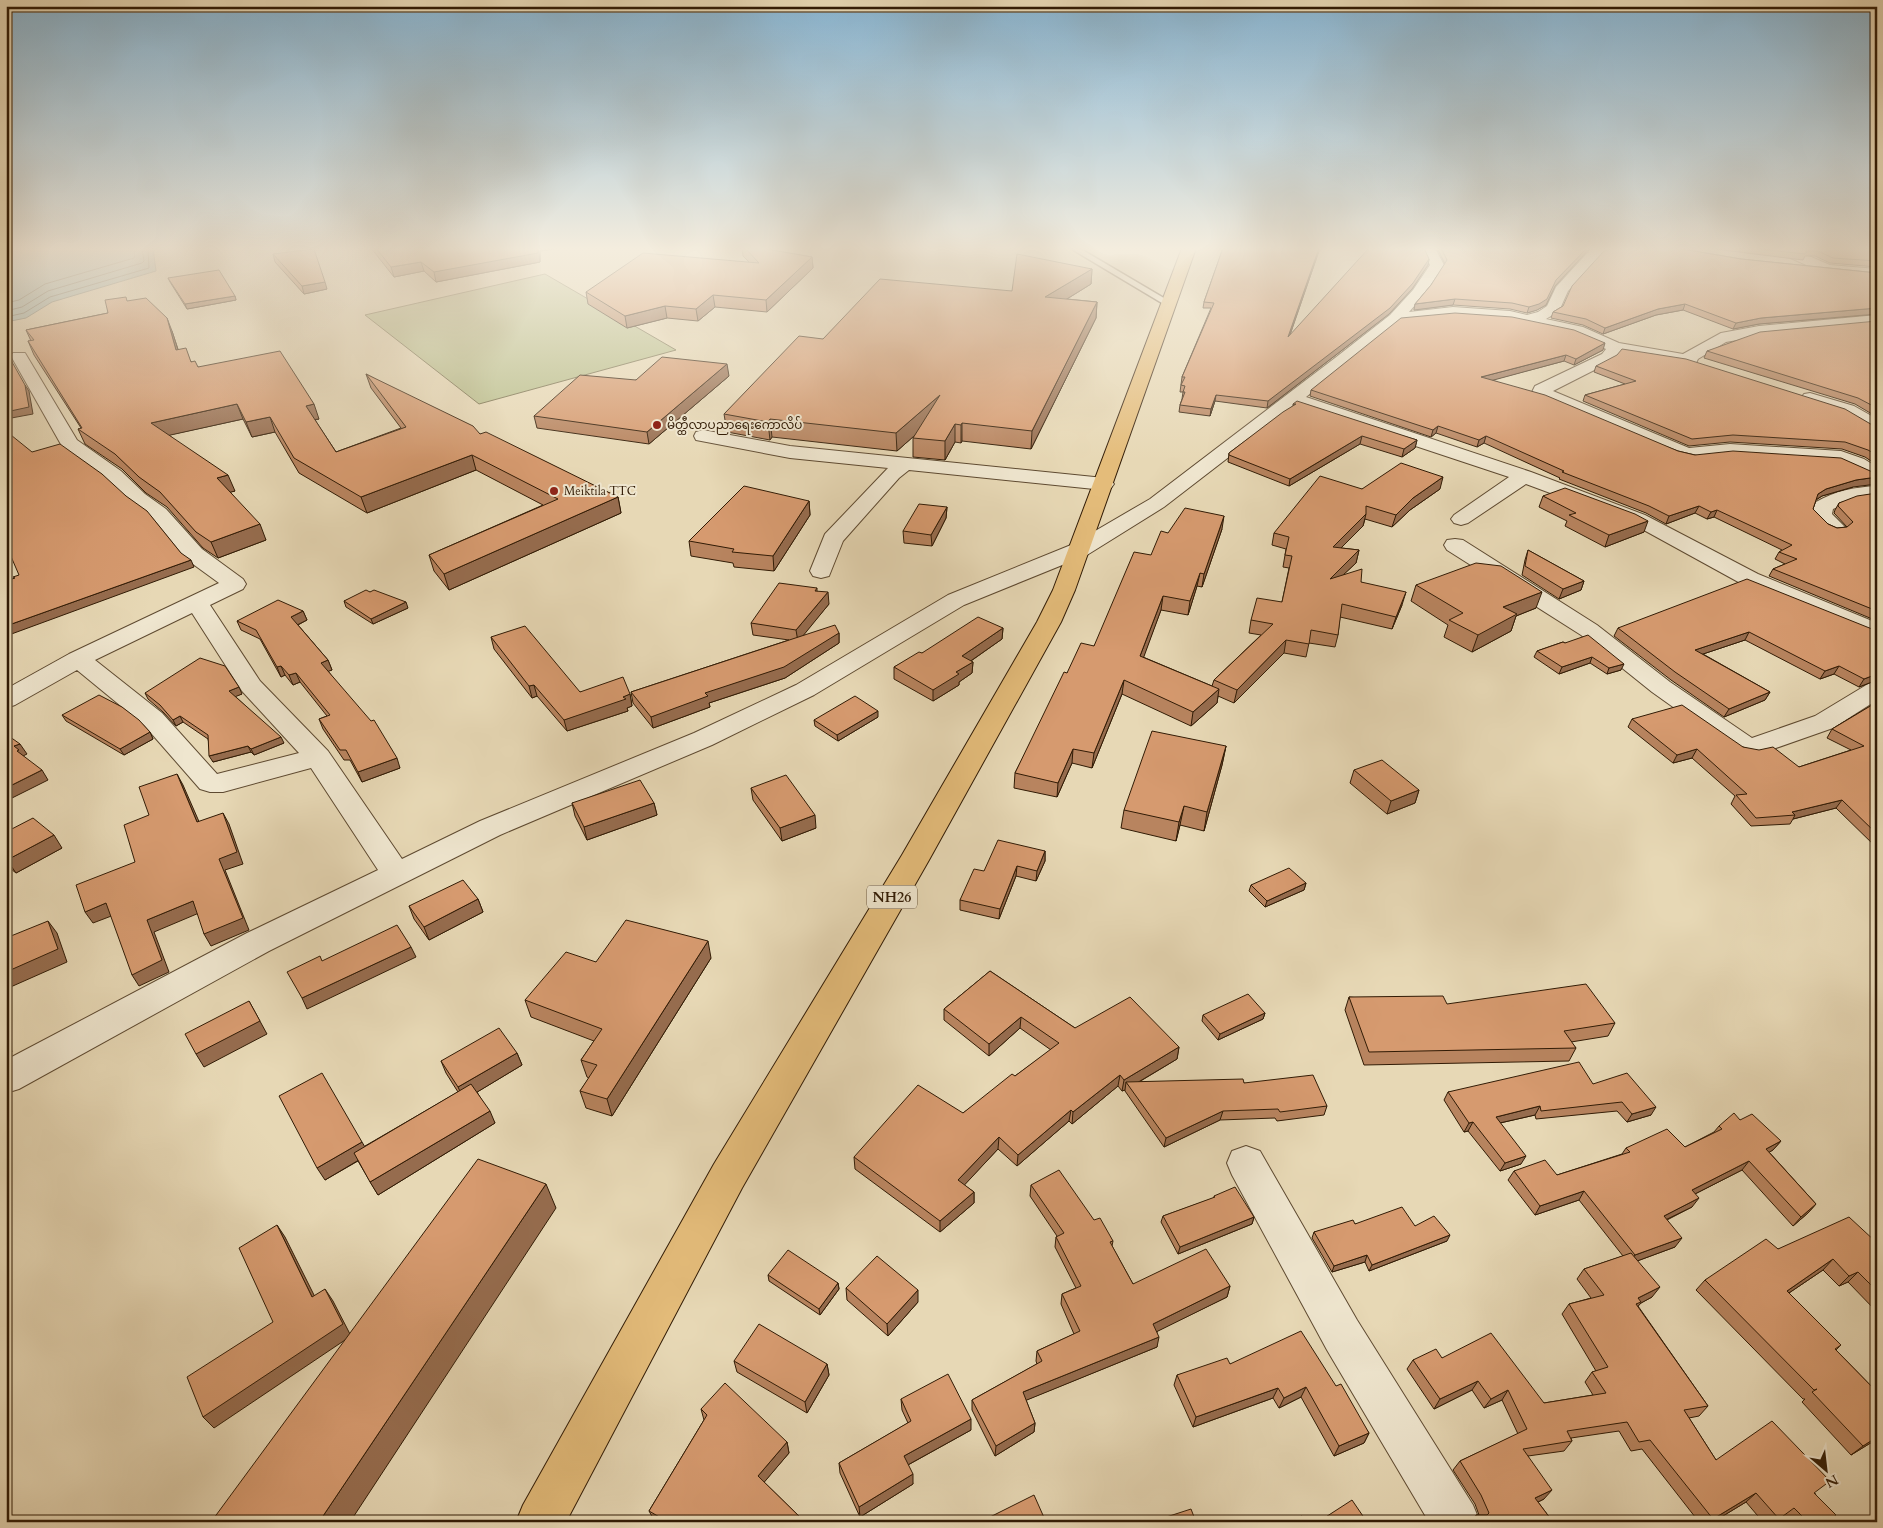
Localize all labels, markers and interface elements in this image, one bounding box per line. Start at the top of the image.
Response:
place label: မိတ္ထီလာပညာရေးကောလိပ် [667,416,802,435]
marker: မိတ္ထီလာပညာရေးကောလိပ် [651,419,663,431]
place label: Meiktila TTC [564,483,636,499]
marker: Meiktila TTC [548,485,560,497]
road number: NH26 [867,886,917,909]
north arrow [1800,1446,1850,1496]
text: N [1822,1470,1842,1492]

